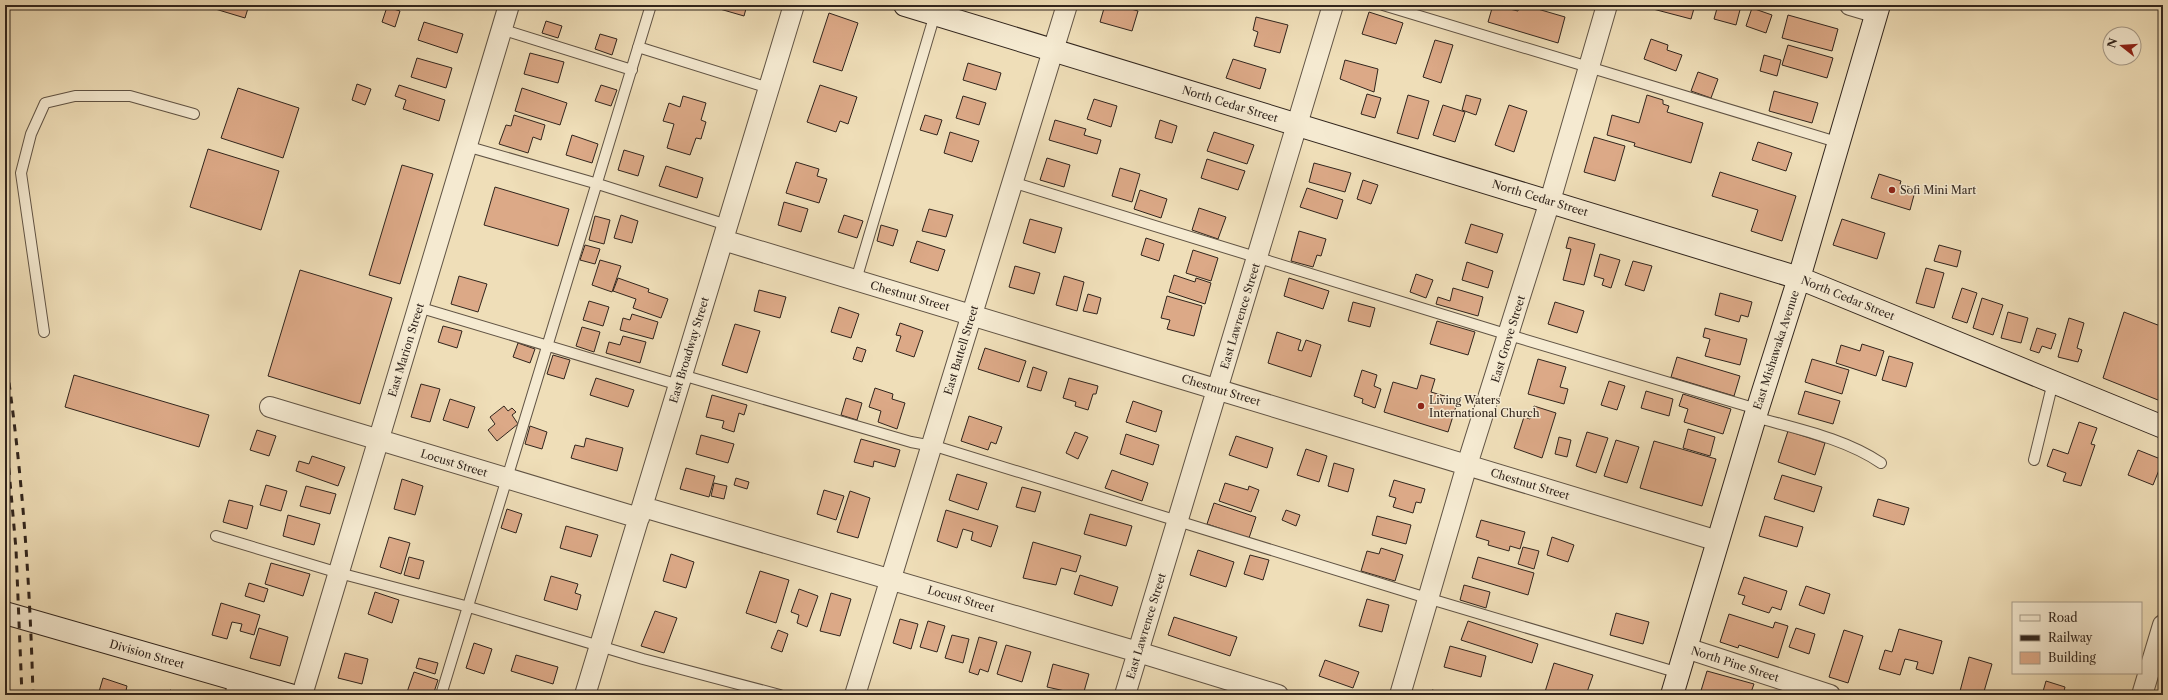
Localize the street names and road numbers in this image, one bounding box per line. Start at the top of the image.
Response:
street label: North Cedar Street [1180,83,1280,125]
street label: North Cedar Street [1490,177,1590,219]
street label: East Lawrence Street [1217,261,1263,371]
street label: North Cedar Street [1799,273,1897,323]
street label: Chestnut Street [869,278,951,314]
street label: East Mishawaka Avenue [1750,289,1802,411]
street label: East Grove Street [1488,294,1528,384]
street label: East Broadway Street [666,295,712,405]
street label: East Marion Street [385,301,427,399]
street label: East Battell Street [941,303,981,397]
street label: Chestnut Street [1180,371,1262,409]
street label: Locust Street [419,446,489,480]
street label: Chestnut Street [1489,465,1571,503]
street label: East Lawrence Street [1123,571,1169,681]
street label: Locust Street [926,583,996,615]
street label: Division Street [108,637,186,671]
street label: North Pine Street [1689,643,1781,685]

